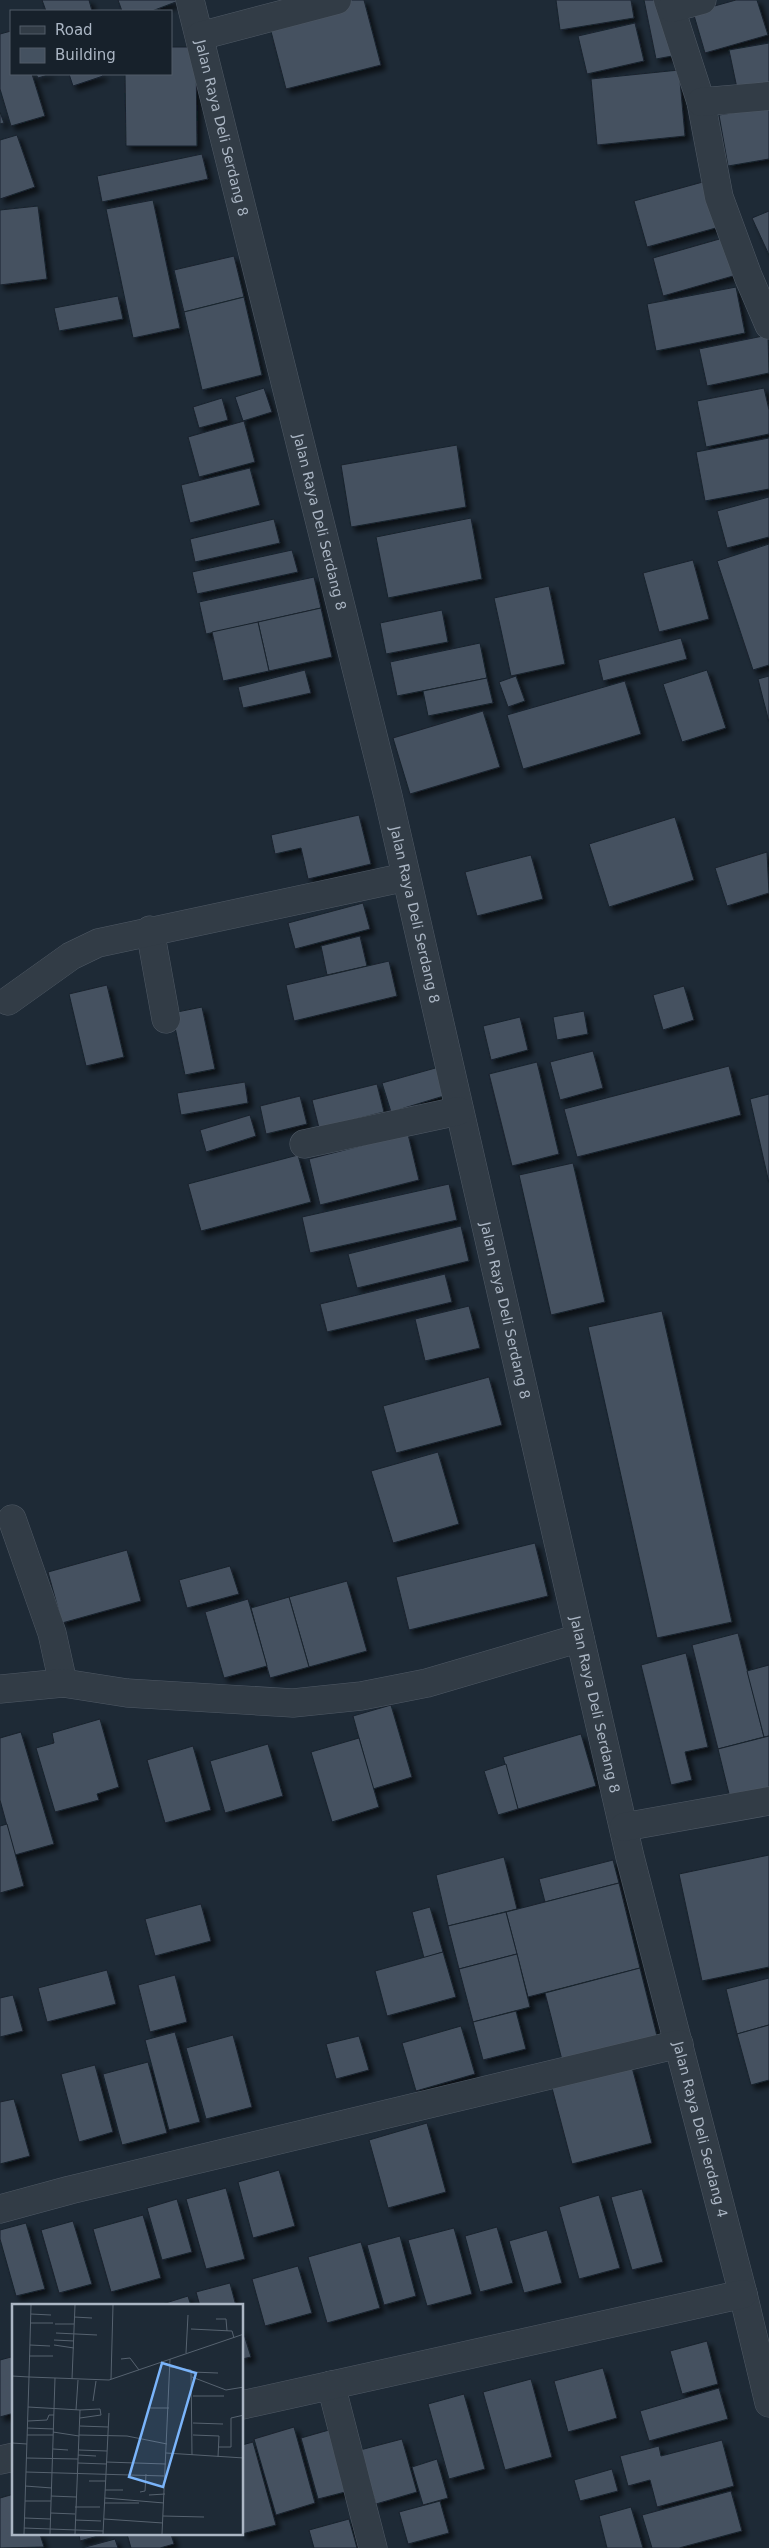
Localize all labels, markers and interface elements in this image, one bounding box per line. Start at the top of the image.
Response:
legend [10,10,172,75]
text: Road [55,21,93,39]
street label: Jalan Raya Deli Serdang 8 [192,37,251,218]
text: Building [55,46,116,64]
street label: Jalan Raya Deli Serdang 8 [290,431,350,612]
street label: Jalan Raya Deli Serdang 8 [387,824,443,1005]
street label: Jalan Raya Deli Serdang 8 [477,1219,533,1401]
street label: Jalan Raya Deli Serdang 8 [567,1613,623,1795]
street label: Jalan Raya Deli Serdang 4 [670,2039,731,2219]
inset map [12,2304,244,2536]

